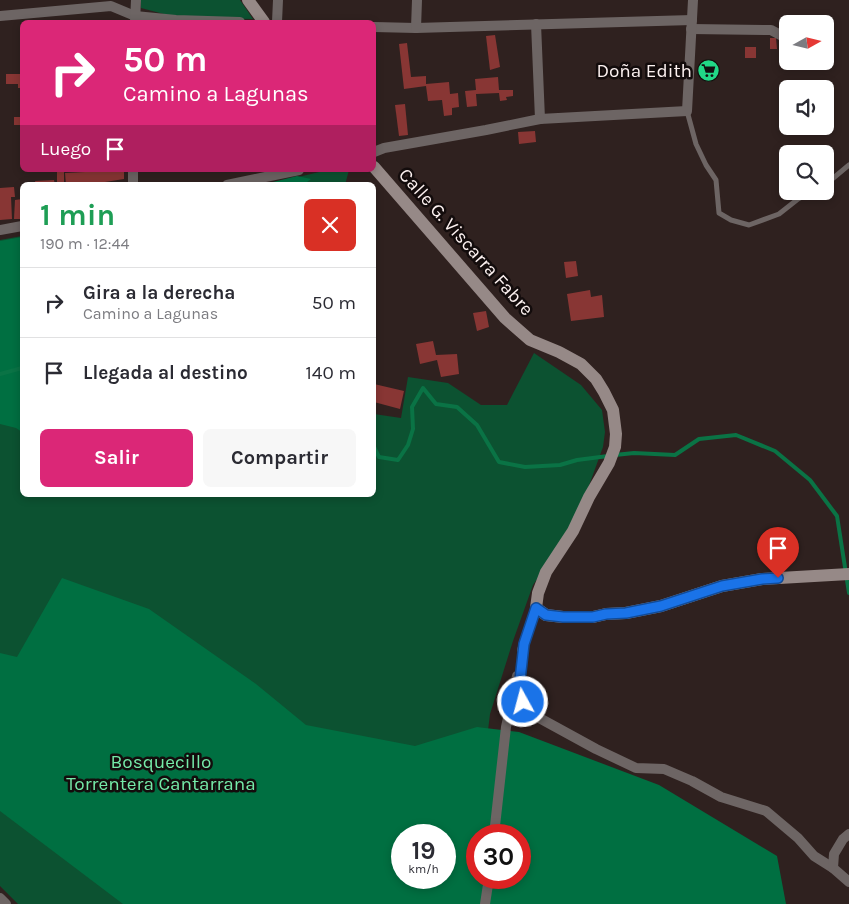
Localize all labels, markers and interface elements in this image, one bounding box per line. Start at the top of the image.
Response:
north arrow [779,15,834,70]
map controls [779,15,834,200]
text: 50 m [123,39,208,80]
icon: right [40,40,105,105]
supermarket icon: Doña Edith [696,59,720,83]
place label: Doña Edith [596,60,692,82]
button: sound [779,80,834,135]
text: Camino a Lagunas [123,81,309,107]
icon: arrive [101,135,129,163]
text: Luego [40,138,91,160]
button: search [779,145,834,200]
street label: Calle G. Viscarra Fabre [394,164,538,320]
text: 1 min [40,197,115,233]
button: close [304,199,356,251]
text: 190 m · 12:44 [40,234,129,253]
text: Gira a la derecha [83,282,235,304]
icon: right [40,289,68,317]
text: 50 m [312,292,356,314]
text: Camino a Lagunas [83,304,218,323]
icon: arrive [40,359,68,387]
text: Llegada al destino [83,362,248,384]
text: 140 m [306,362,356,384]
button: Salir [40,429,193,487]
button: Compartir [203,429,356,487]
pin [757,527,799,578]
icon: arrive [764,534,792,562]
position arrow [496,675,548,727]
park label: Bosquecillo Torrentera Cantarrana [66,751,256,795]
speed limit sign: 30 [466,824,531,889]
text: 19 [411,836,436,865]
text: km/h [408,862,439,876]

